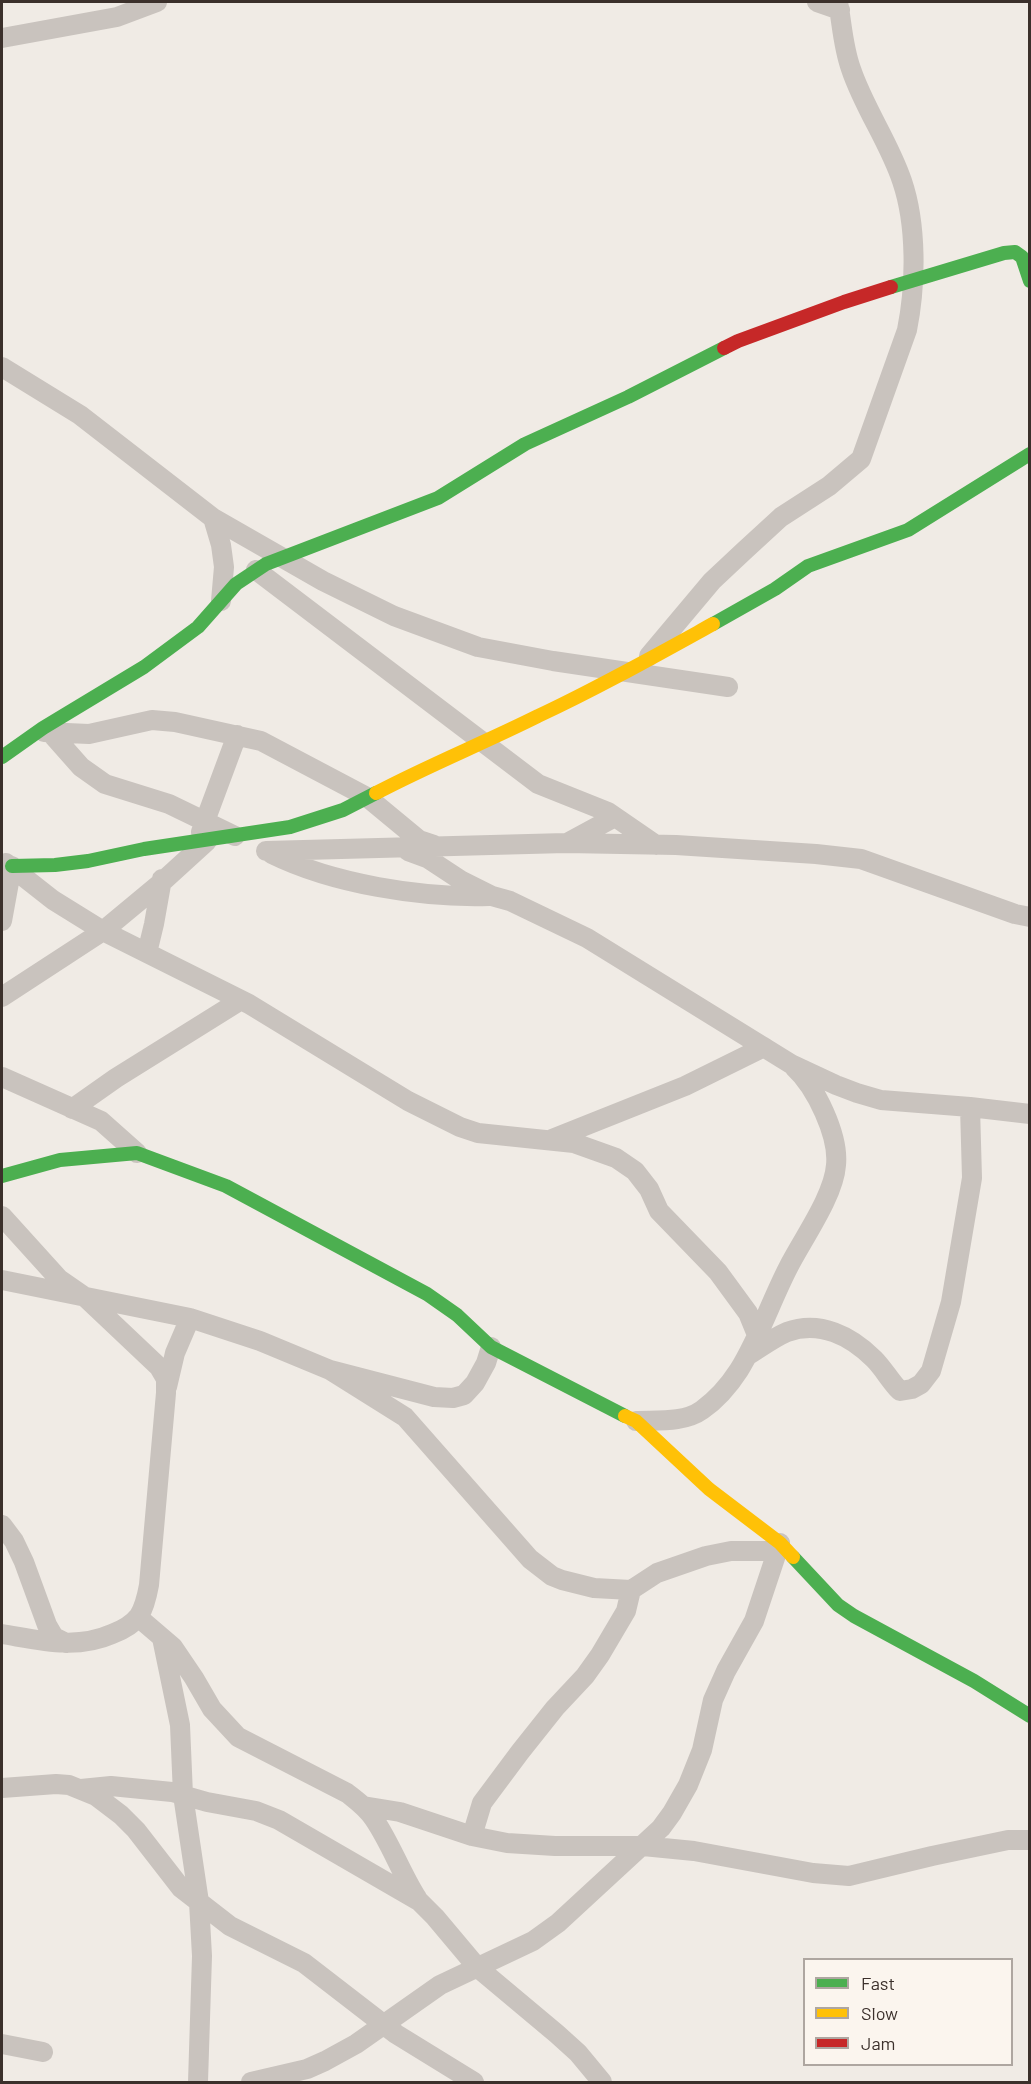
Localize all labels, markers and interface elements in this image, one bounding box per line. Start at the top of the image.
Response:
legend [803,1958,1013,2066]
text: Fast [861,1972,895,1994]
text: Slow [861,2002,898,2024]
text: Jam [861,2032,895,2054]

